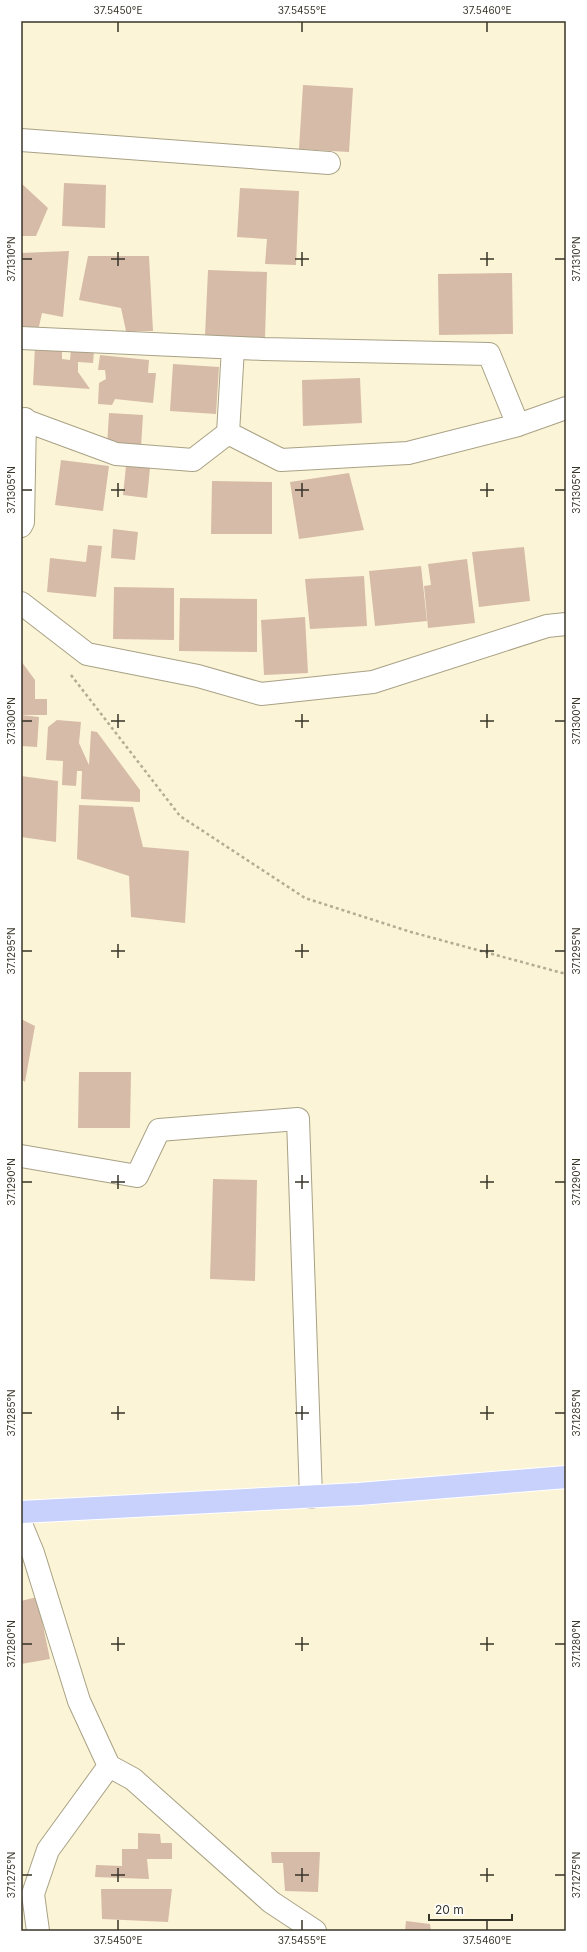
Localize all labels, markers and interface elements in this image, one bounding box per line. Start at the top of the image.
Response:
text: 37.5450°E [94,4,142,16]
text: 37.5455°E [278,4,326,16]
text: 37.5460°E [463,4,511,16]
text: 37.1310°N [5,236,17,282]
text: 37.1310°N [570,236,582,282]
text: 37.1305°N [5,466,17,514]
text: 37.1305°N [570,466,582,514]
text: 37.1300°N [5,697,17,745]
text: 37.1300°N [570,697,582,745]
text: 37.1295°N [5,927,17,975]
text: 37.1295°N [570,927,582,975]
text: 37.1290°N [5,1158,17,1206]
text: 37.1290°N [570,1158,582,1206]
text: 37.1285°N [5,1389,17,1437]
text: 37.1285°N [570,1389,582,1437]
text: 37.1280°N [5,1620,17,1668]
text: 37.1280°N [570,1620,582,1668]
text: 37.1275°N [5,1852,17,1898]
text: 37.1275°N [570,1852,582,1898]
scale bar [429,1896,512,1922]
text: 20 m [435,1902,464,1917]
text: 37.5450°E [94,1934,142,1946]
text: 37.5455°E [278,1934,326,1946]
text: 37.5460°E [463,1934,511,1946]

